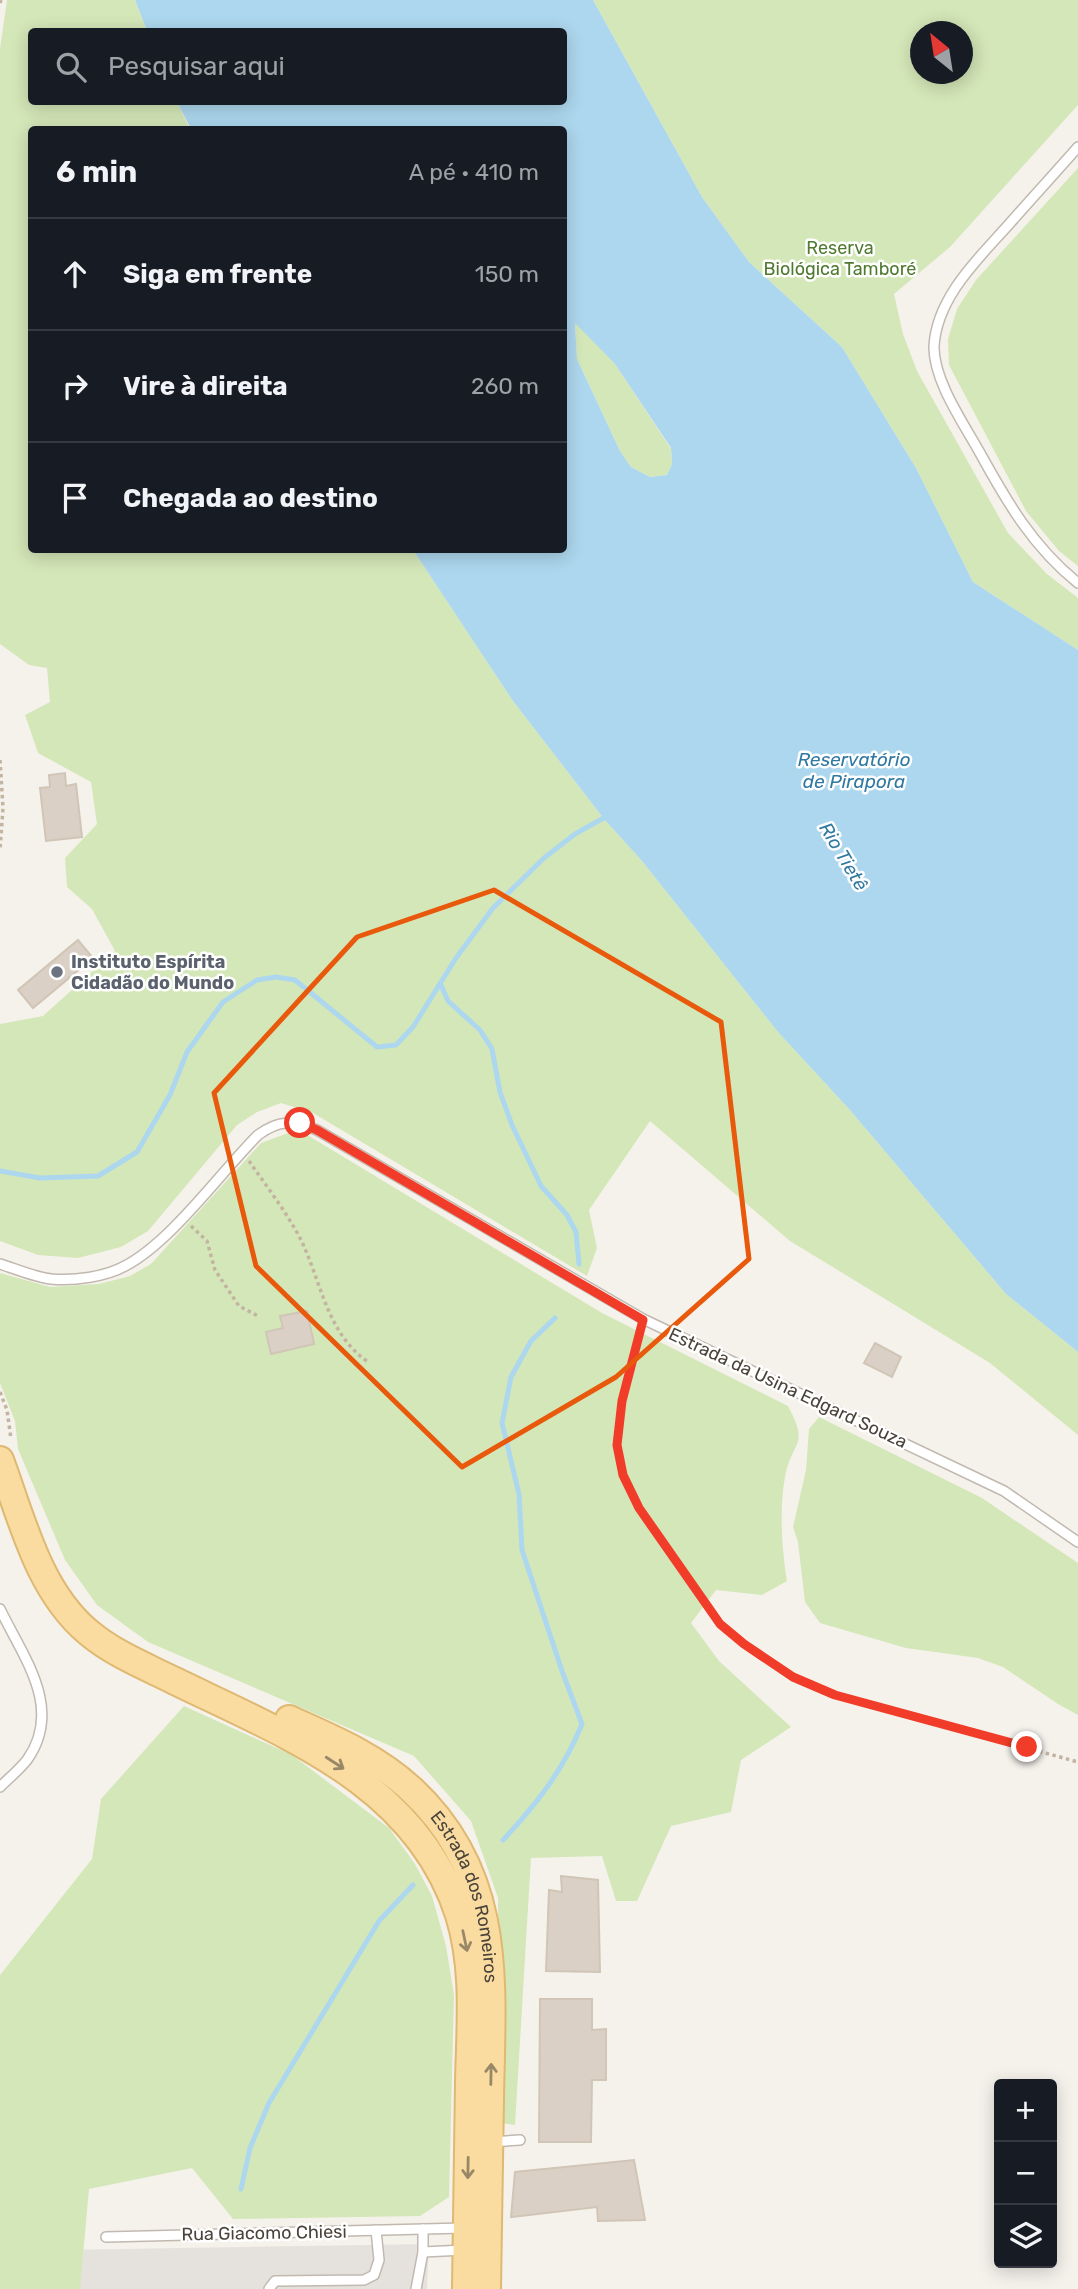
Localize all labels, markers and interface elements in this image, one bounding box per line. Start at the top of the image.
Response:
north arrow [910,21,973,84]
search box [28,28,567,105]
icon: search [52,48,90,86]
text: Pesquisar aqui [108,51,285,82]
text: 6 min [56,154,137,190]
text: A pé · 410 m [409,158,539,186]
park label: Reserva Biológica Tamboré [764,237,916,280]
icon: ahead [56,255,94,293]
text: Siga em frente [123,259,312,290]
text: 150 m [475,260,539,288]
icon: right [56,367,94,405]
text: Vire à direita [123,371,288,402]
text: 260 m [471,372,539,400]
icon: arrive [56,479,94,517]
text: Chegada ao destino [123,483,378,514]
water label: Reservatório de Pirapora [797,748,911,793]
water label: Rio Tietê [814,818,873,895]
place label: Instituto Espírita Cidadão do Mundo [71,951,234,994]
marker: Instituto Espírita Cidadão do Mundo [49,964,65,980]
route start [284,1107,315,1138]
street label: Estrada da Usina Edgard Souza [665,1323,911,1453]
route end [1011,1731,1042,1762]
one-way arrow [324,1756,344,1770]
street label: Estrada dos Romeiros [426,1807,502,1983]
one-way arrow [458,1929,472,1952]
one-way arrow [484,2063,498,2086]
map controls [994,2079,1057,2268]
button: + [994,2079,1057,2142]
button: − [994,2142,1057,2205]
one-way arrow [461,2156,475,2179]
button: layers [994,2205,1057,2268]
street label: Rua Giacomo Chiesi [181,2221,347,2245]

